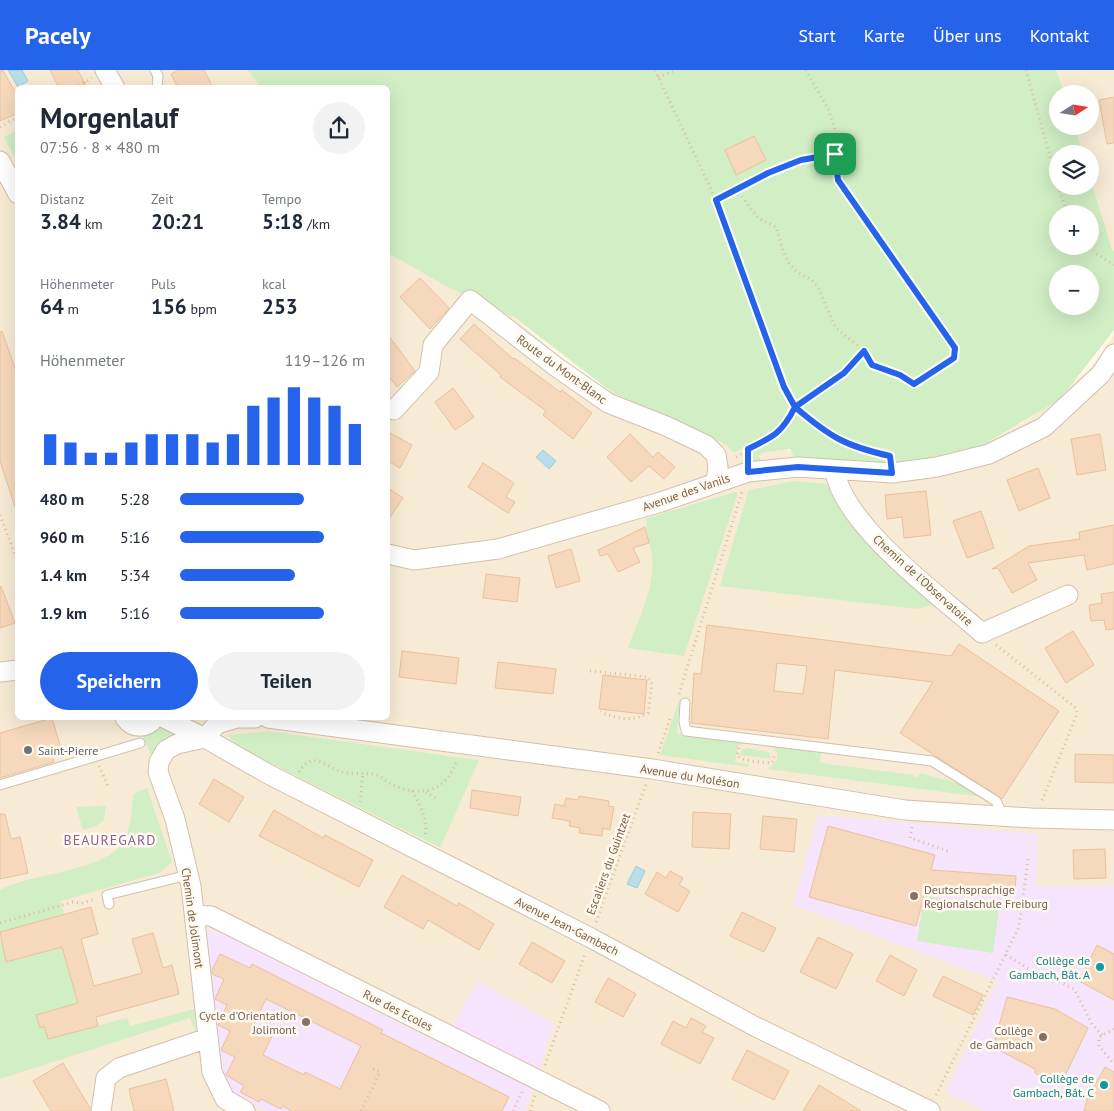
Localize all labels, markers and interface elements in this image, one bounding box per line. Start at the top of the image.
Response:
text: Pacely [25,20,91,51]
text: Start [798,24,836,47]
text: Karte [864,24,905,47]
text: Über uns [933,24,1002,47]
text: Kontakt [1030,24,1089,47]
north arrow [1049,85,1099,135]
map controls [1049,85,1099,315]
text: Morgenlauf [40,99,178,136]
button: share [313,102,365,154]
pin [814,133,856,175]
text: 07:56 · 8 × 480 m [40,137,160,157]
icon: arrive [821,140,849,168]
button: layers [1049,145,1099,195]
text: Distanz [40,190,84,208]
text: Zeit [151,190,174,208]
text: Tempo [262,190,302,208]
button: + [1049,205,1099,255]
text: 3.84 [40,208,81,235]
text: 20:21 [151,208,204,235]
text: 5:18 [262,208,303,235]
text: km [81,215,103,233]
text: /km [303,215,330,233]
button: − [1049,265,1099,315]
text: Höhenmeter [40,275,114,293]
text: Puls [151,275,176,293]
text: kcal [262,275,286,293]
text: 64 [40,293,64,320]
text: 156 [151,293,187,320]
text: 253 [262,293,298,320]
text: m [64,300,79,318]
text: bpm [187,300,217,318]
street label: Route du Mont-Blanc [514,331,610,407]
text: Höhenmeter [40,350,125,370]
text: 119–126 m [285,350,365,370]
street label: Avenue des Vanils [640,470,732,514]
text: 480 m [40,489,84,509]
text: 5:28 [120,489,150,509]
text: 960 m [40,527,84,547]
text: 5:16 [120,527,150,547]
street label: Chemin de l'Observatoire [870,531,976,629]
text: 1.4 km [40,565,87,585]
text: 5:34 [120,565,150,585]
text: 1.9 km [40,603,87,623]
text: 5:16 [120,603,150,623]
button: Speichern [40,652,198,710]
button: Teilen [208,652,365,710]
place label: Saint-Pierre [38,743,98,758]
marker: Saint-Pierre [22,744,34,756]
street label: Avenue du Moléson [639,761,741,791]
street label: Escaliers du Guintzet [583,811,633,917]
district label: BEAUREGARD [63,831,157,849]
street label: Chemin de Jolimont [179,867,207,969]
place label: Deutschsprachige Regionalschule Freiburg [924,882,1048,911]
marker: Deutschsprachige Regionalschule Freiburg [908,890,920,902]
street label: Avenue Jean-Gambach [513,893,621,959]
place label: Collège de Gambach, Bât. A [1009,953,1090,982]
marker: Collège de Gambach, Bât. A [1094,961,1106,973]
street label: Rue des Ecoles [361,986,435,1034]
place label: Cycle d'Orientation Jolimont [199,1008,296,1037]
marker: Cycle d'Orientation Jolimont [300,1016,312,1028]
place label: Collège de Gambach [970,1023,1033,1052]
marker: Collège de Gambach [1037,1031,1049,1043]
place label: Collège de Gambach, Bât. C [1013,1071,1094,1100]
marker: Collège de Gambach, Bât. C [1098,1079,1110,1091]

